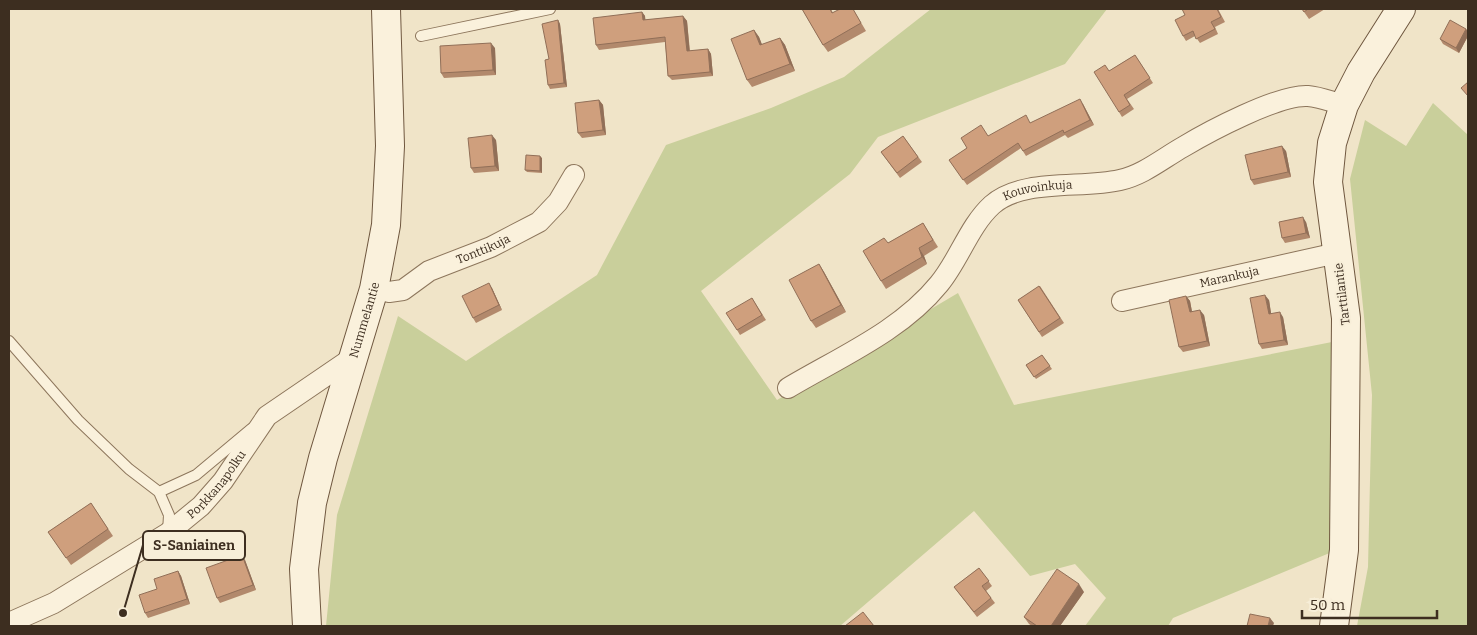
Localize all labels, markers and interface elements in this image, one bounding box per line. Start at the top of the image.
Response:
street label: Kouvoinkuja [1000,178,1073,203]
street label: Tonttikuja [454,231,513,267]
street label: Tarttilantie [1331,262,1353,326]
street label: Marankuja [1198,264,1261,290]
street label: Nummelantie [347,281,382,360]
street label: Porkkanapolku [184,447,249,521]
callout: S-Saniainen [143,531,245,560]
text: S-Saniainen [153,537,235,554]
scale bar [1302,588,1437,620]
text: 50 m [1310,596,1346,614]

